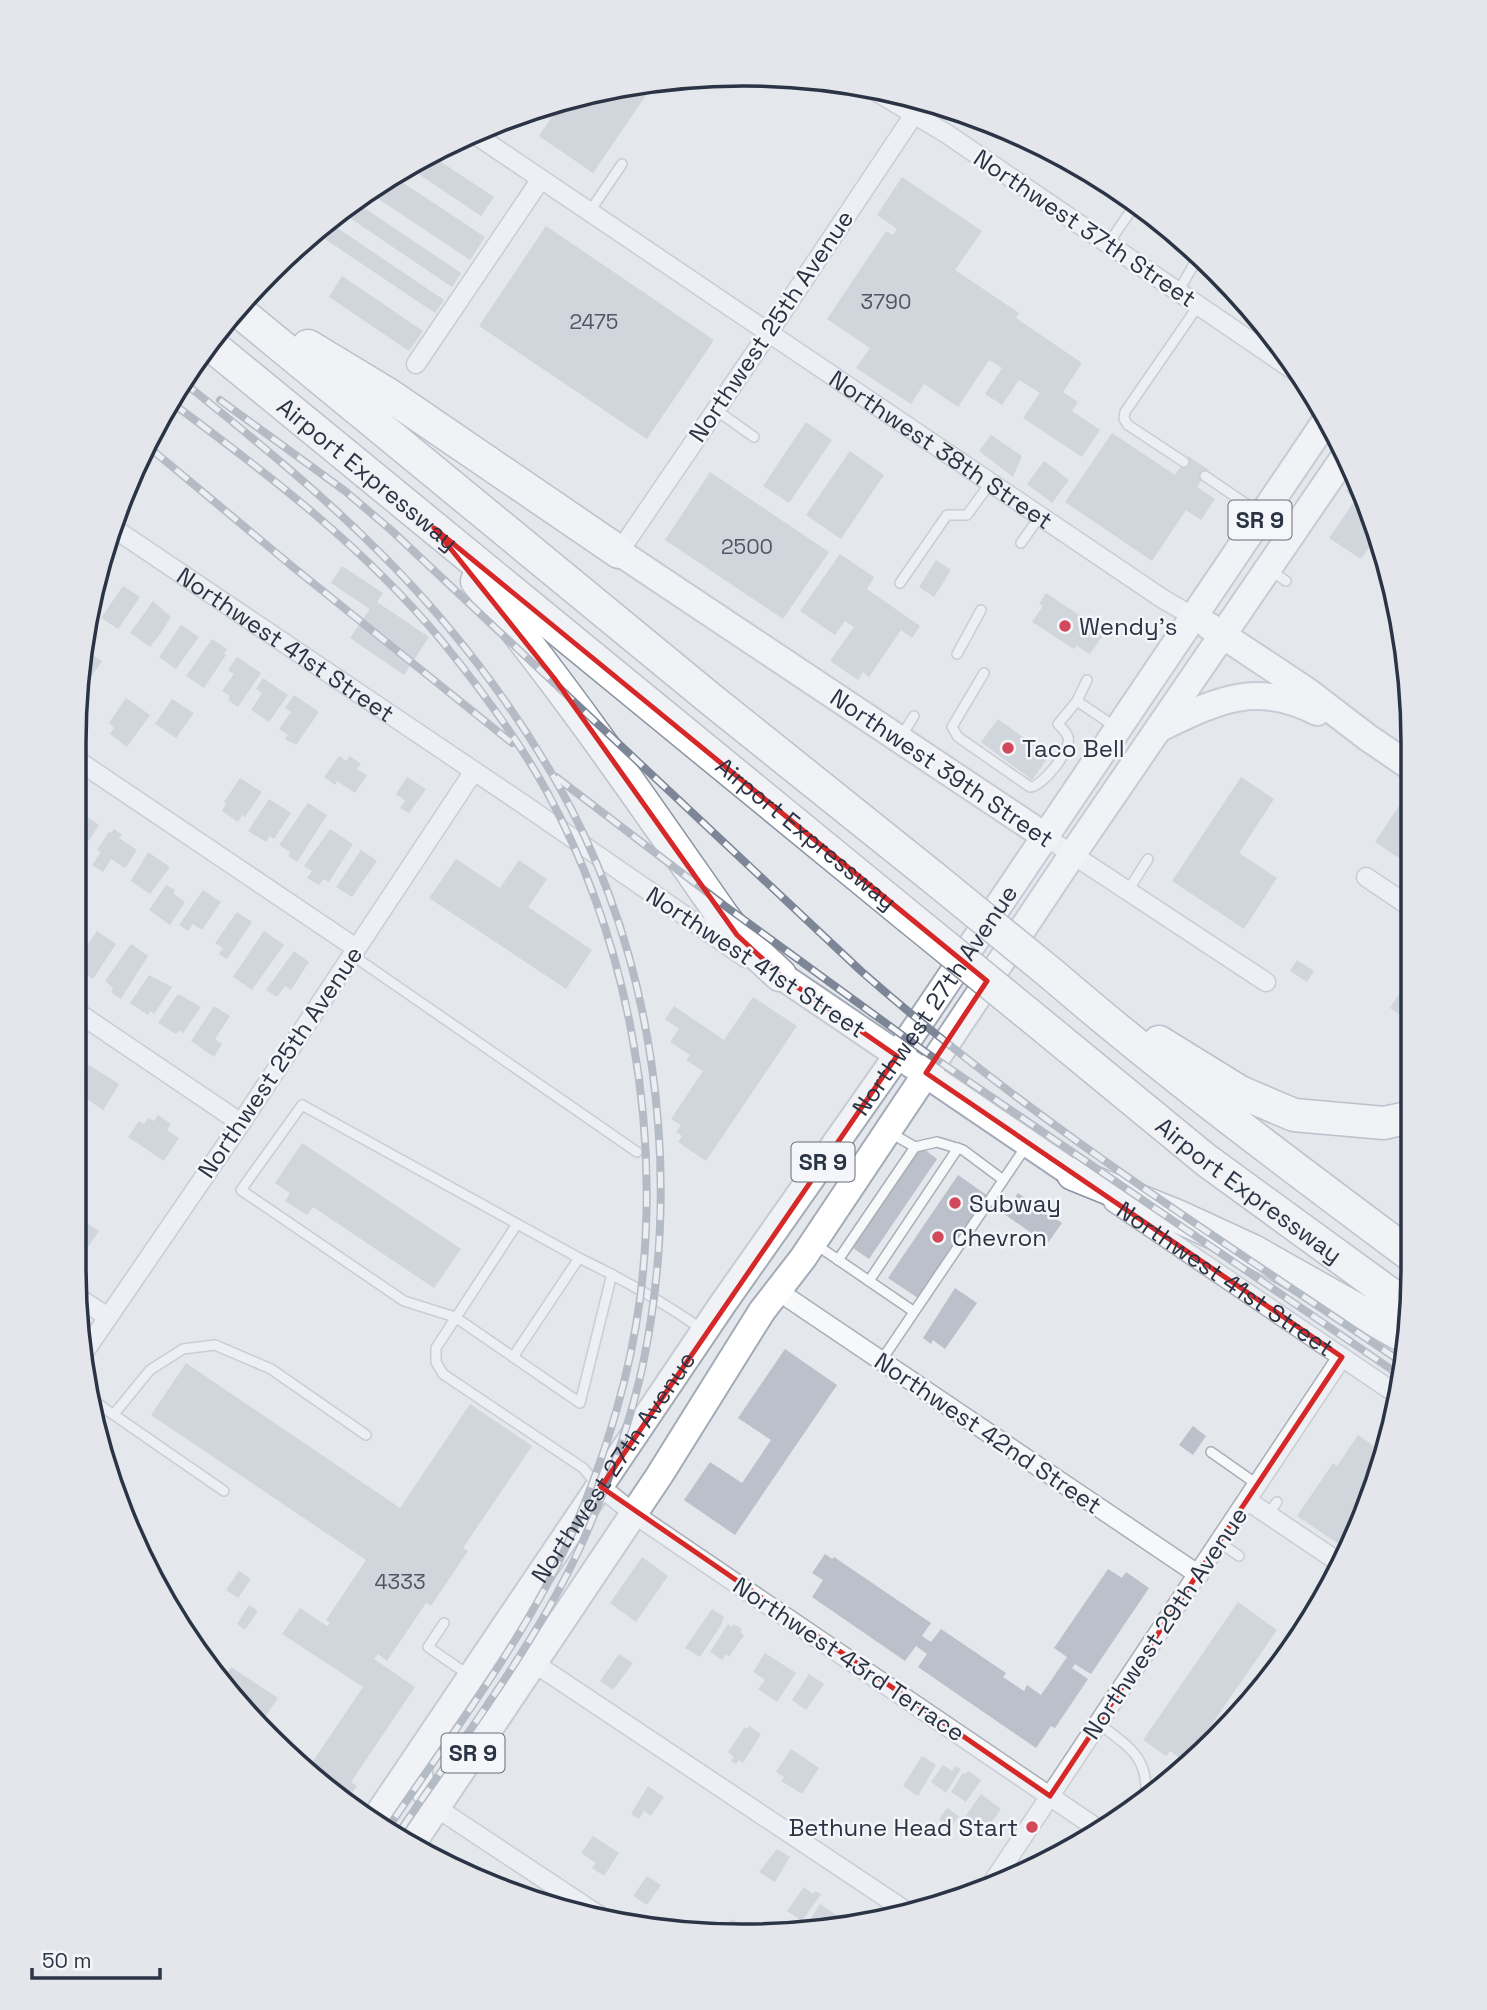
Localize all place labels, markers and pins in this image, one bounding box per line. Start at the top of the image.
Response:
place label: Wendy's [1079,611,1177,642]
marker: Wendy's [1057,618,1073,634]
place label: Taco Bell [1022,733,1125,764]
marker: Taco Bell [1000,740,1016,756]
place label: Subway [969,1188,1061,1219]
marker: Subway [947,1195,963,1211]
place label: Chevron [952,1222,1047,1253]
marker: Chevron [930,1229,946,1245]
place label: Bethune Head Start [788,1812,1018,1843]
marker: Bethune Head Start [1024,1819,1040,1835]

